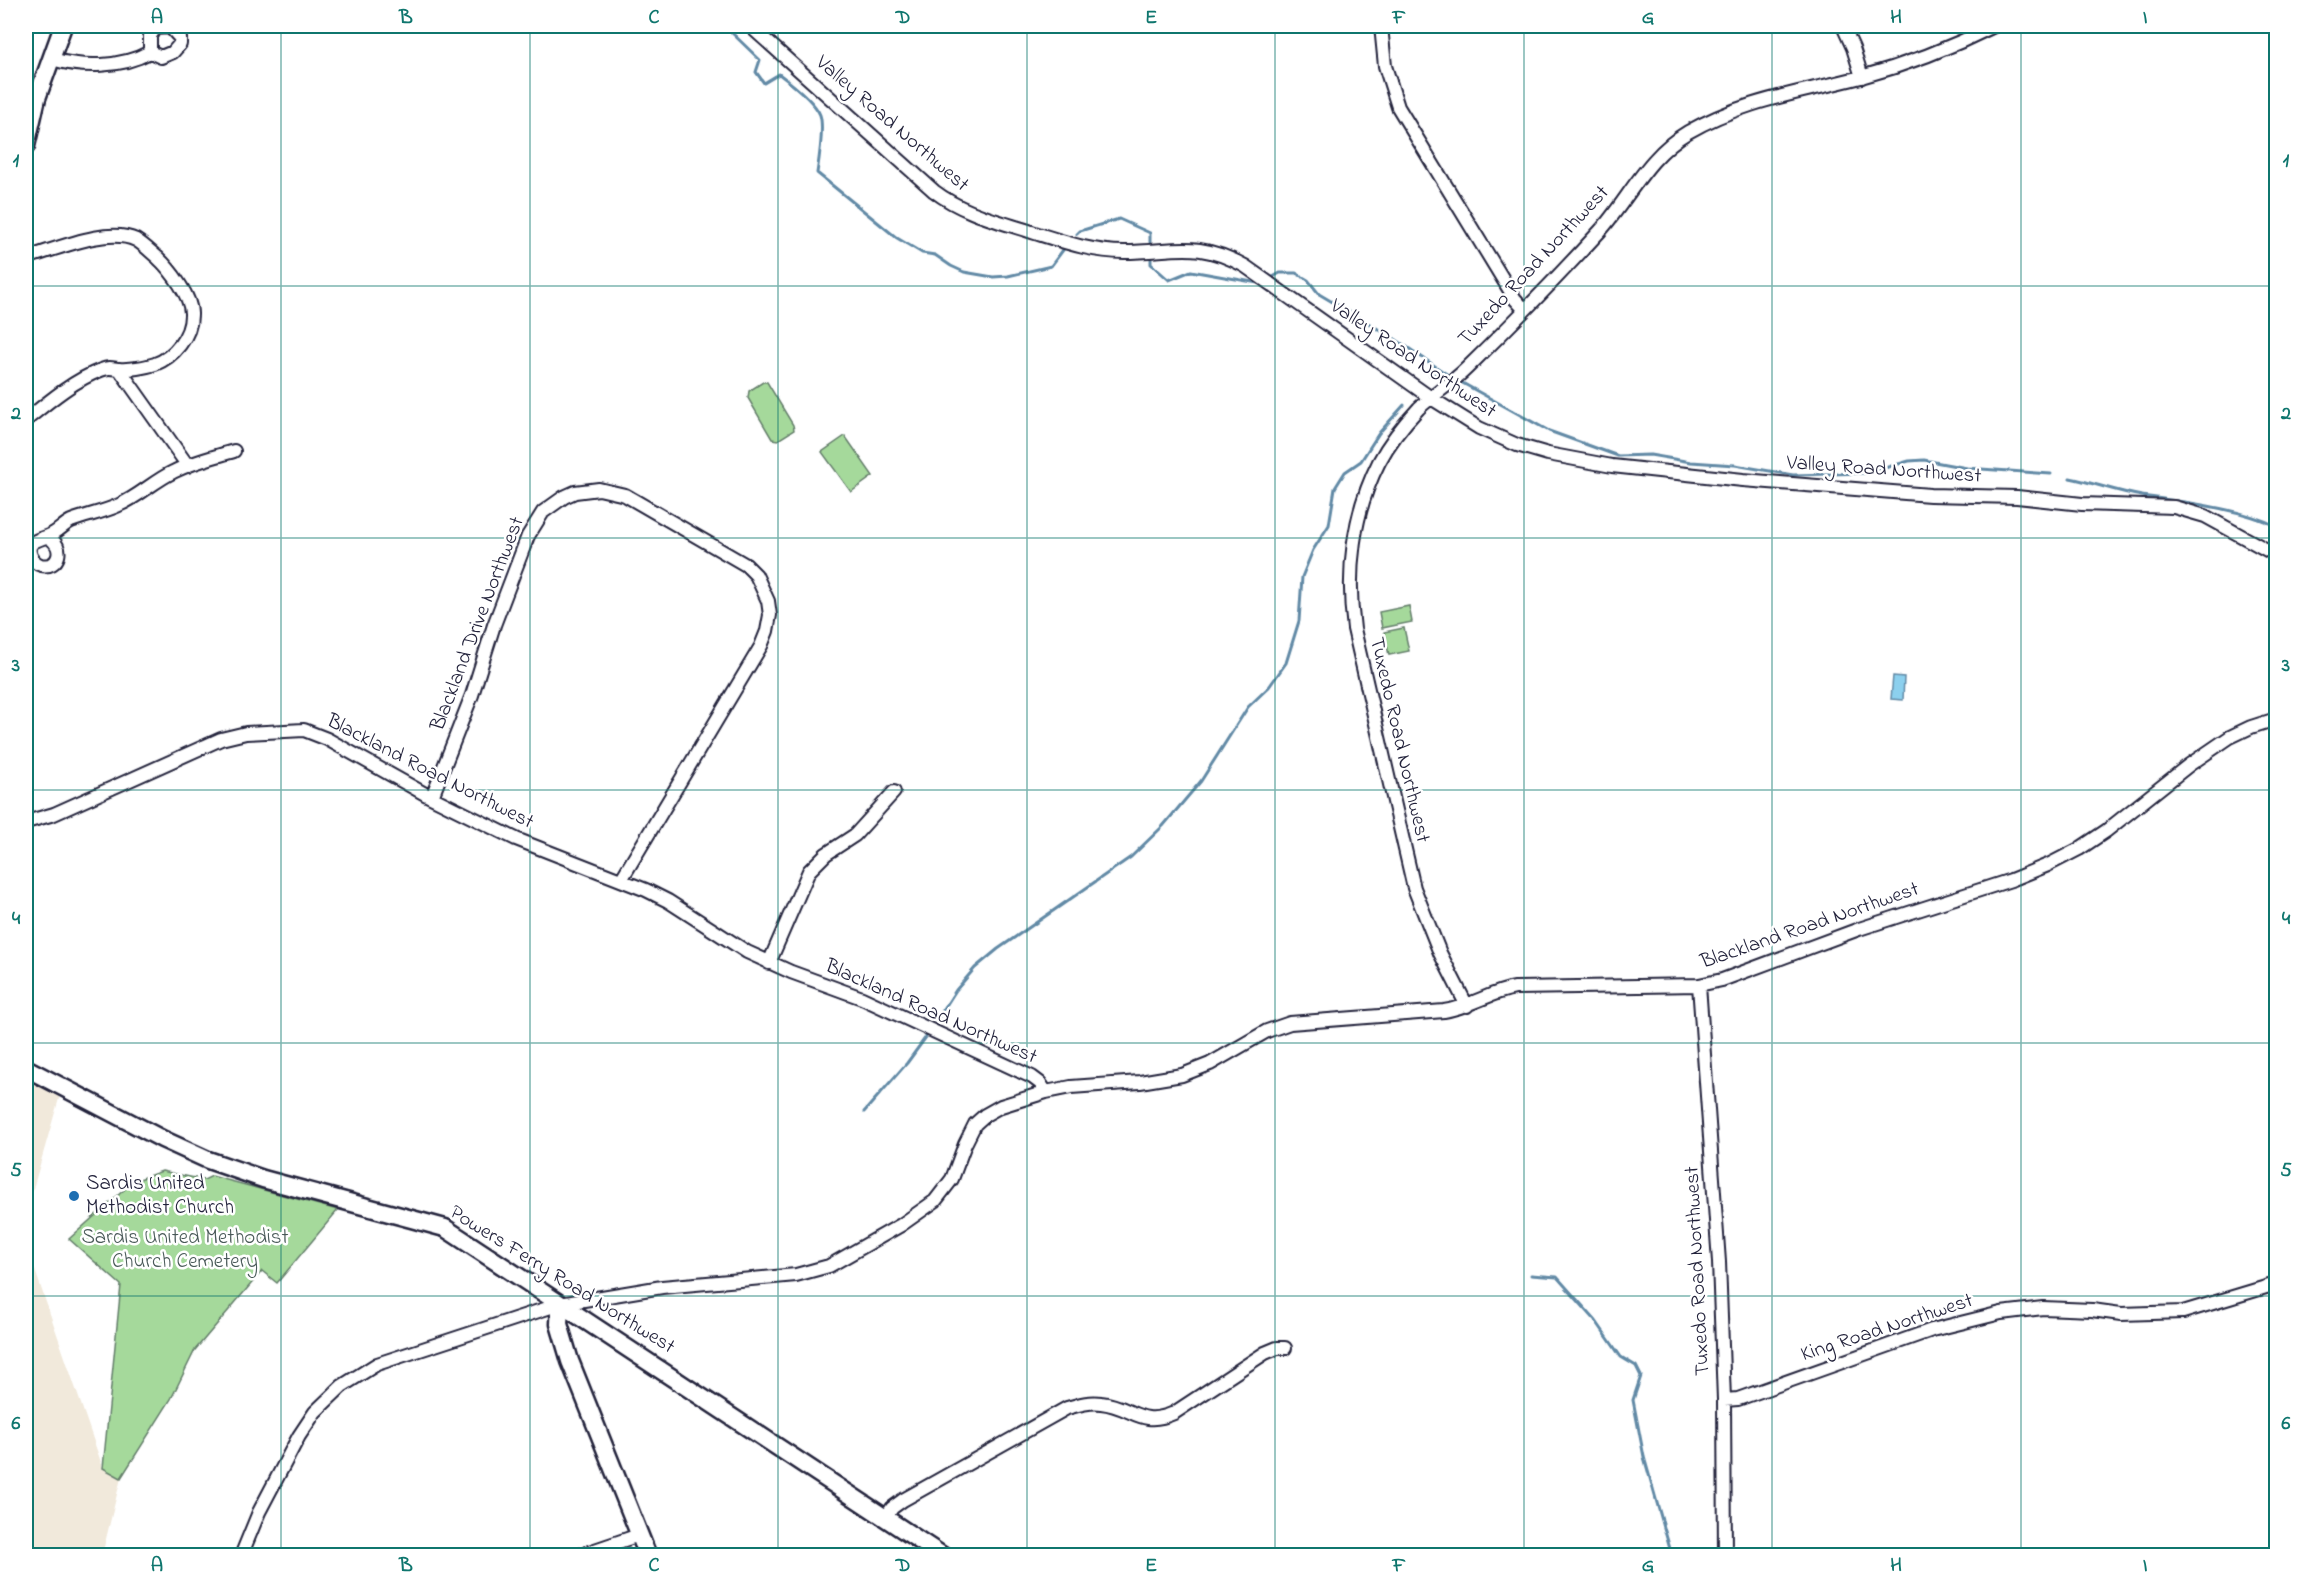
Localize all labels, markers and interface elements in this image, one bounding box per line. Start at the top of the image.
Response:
text: A [151,4,163,33]
text: B [398,4,413,33]
text: C [649,4,660,33]
text: D [895,4,910,33]
text: E [1145,4,1157,33]
text: F [1392,4,1406,33]
text: G [1642,4,1655,33]
text: H [1890,4,1902,33]
text: I [2143,4,2148,33]
street label: Valley Road Northwest [806,48,975,201]
text: 1 [13,147,20,176]
text: 1 [2283,147,2290,176]
street label: Tuxedo Road Northwest [1451,179,1617,353]
street label: Valley Road Northwest [1322,291,1502,428]
text: 2 [10,400,21,429]
text: 2 [2280,400,2291,429]
street label: Valley Road Northwest [1785,448,1982,494]
street label: Blackland Drive Northwest [423,513,533,736]
street label: Tuxedo Road Northwest [1361,634,1437,846]
text: 3 [11,652,20,681]
text: 3 [2281,652,2290,681]
street label: Blackland Road Northwest [320,706,539,837]
street label: Blackland Road Northwest [1696,875,1923,978]
text: 4 [12,905,21,934]
text: 4 [2282,905,2291,934]
street label: Blackland Road Northwest [819,951,1042,1072]
text: 5 [10,1157,22,1186]
text: 5 [2280,1157,2292,1186]
street label: Tuxedo Road Northwest [1678,1165,1718,1377]
place label: Sardis United Methodist Church [86,1169,234,1223]
marker: Sardis United Methodist Church [67,1189,81,1203]
street label: Powers Ferry Road Northwest [442,1198,681,1364]
park label: Sardis United Methodist Church Cemetery [81,1223,289,1279]
street label: King Road Northwest [1797,1286,1978,1372]
text: 6 [12,1410,21,1439]
text: 6 [2282,1410,2291,1439]
text: A [151,1552,163,1581]
text: B [398,1552,413,1581]
text: C [649,1552,660,1581]
text: D [895,1552,910,1581]
text: E [1145,1552,1157,1581]
text: F [1392,1552,1406,1581]
text: G [1642,1552,1655,1581]
text: H [1890,1552,1902,1581]
text: I [2143,1552,2148,1581]

